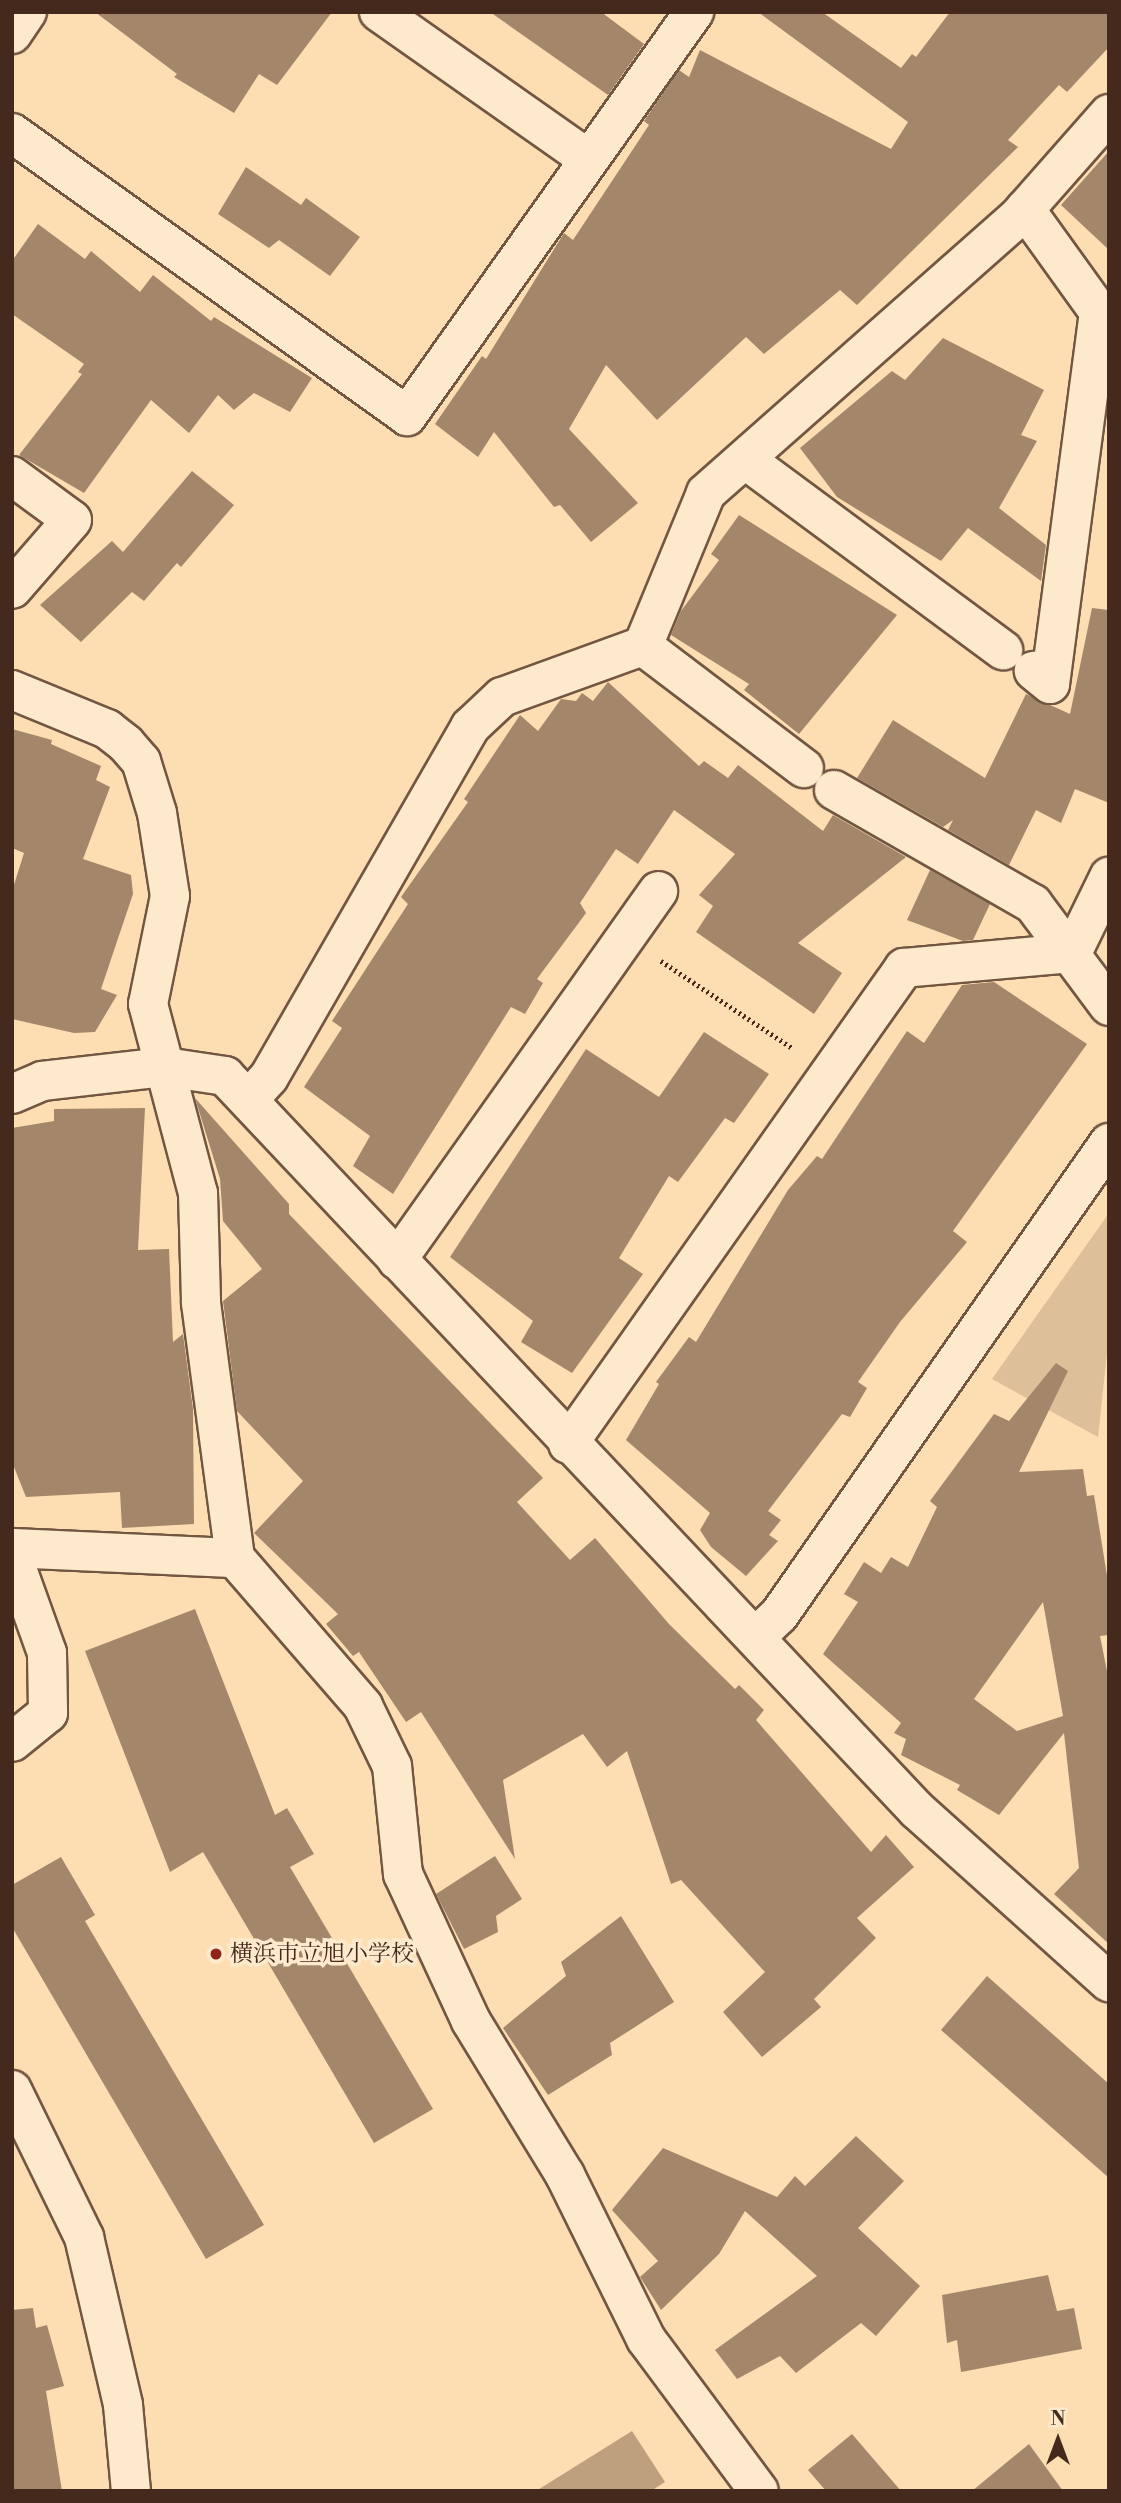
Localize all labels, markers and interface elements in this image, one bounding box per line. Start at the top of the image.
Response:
place label: 横浜市立旭小学校 [230,1940,414,1968]
marker: 横浜市立旭小学校 [208,1946,224,1962]
north arrow [1023,2405,1093,2475]
text: N [1050,2407,1066,2431]

